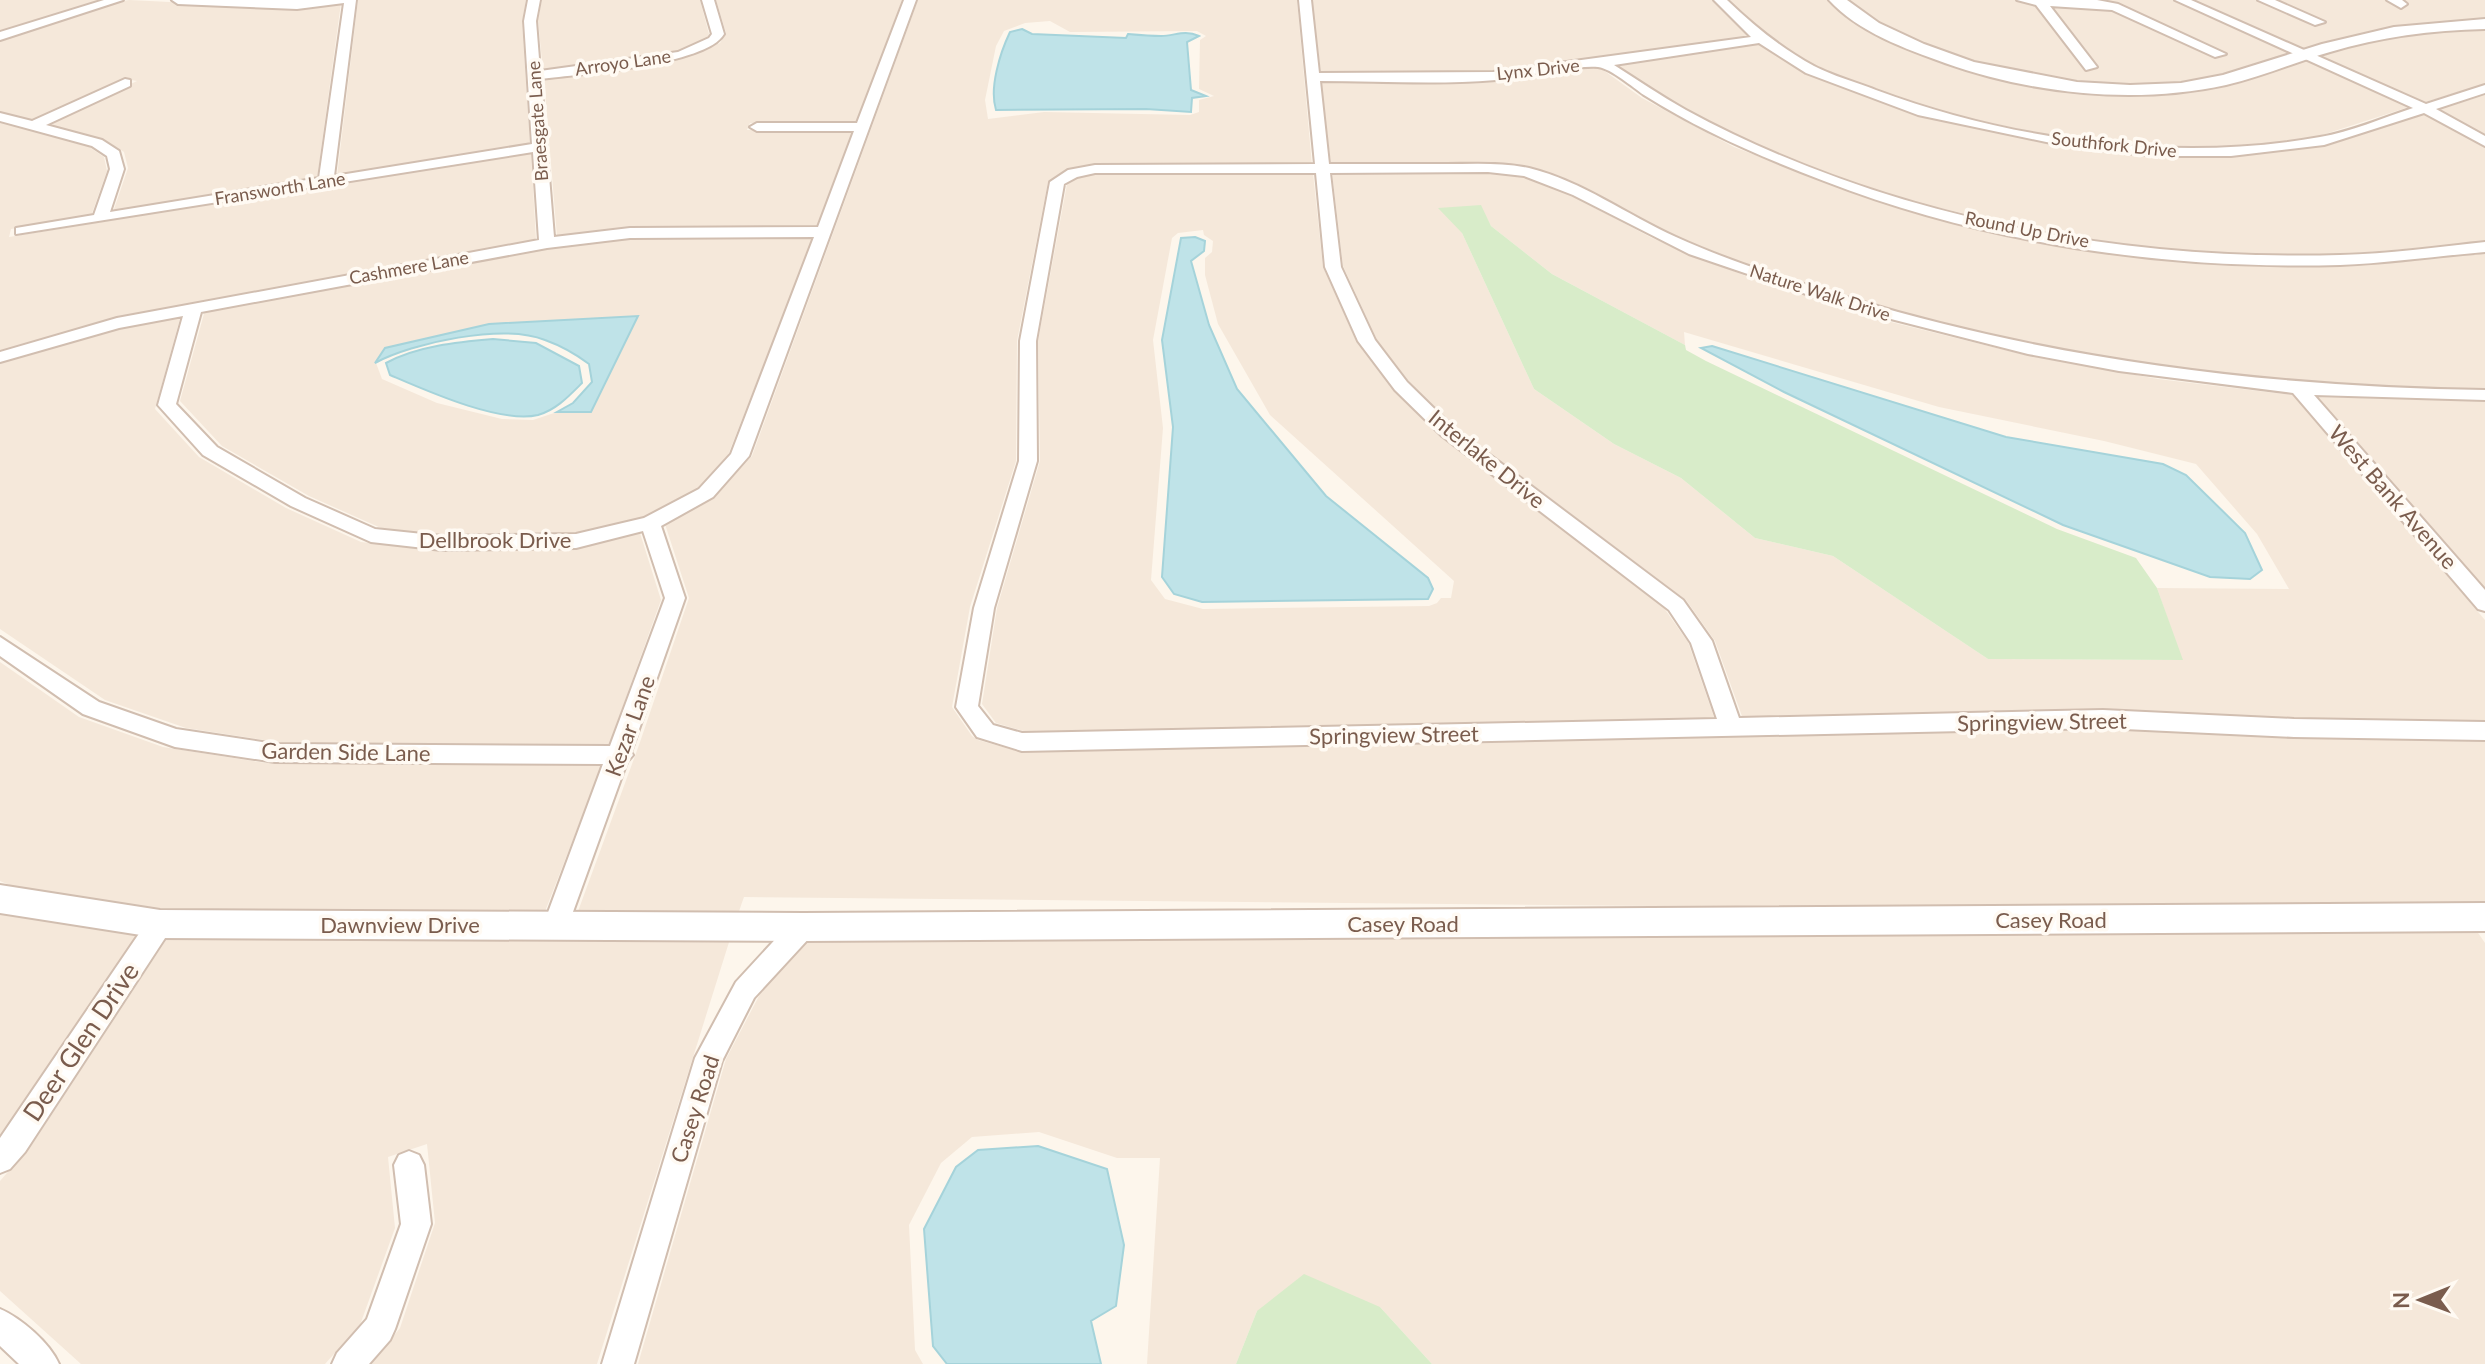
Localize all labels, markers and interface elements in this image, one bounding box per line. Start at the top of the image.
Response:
street label: Arroyo Lane [574,44,672,80]
street label: Lynx Drive [1495,54,1581,84]
street label: Braesgate Lane [522,60,552,182]
street label: Southfork Drive [2050,126,2178,162]
street label: Fransworth Lane [213,167,347,209]
street label: Round Up Drive [1963,206,2091,252]
street label: Cashmere Lane [347,246,470,288]
street label: Nature Walk Drive [1747,259,1893,325]
street label: Interlake Drive [1424,403,1551,514]
street label: West Bank Avenue [2323,419,2463,574]
street label: Dellbrook Drive [419,526,571,553]
street label: Kezar Lane [599,672,660,780]
street label: Springview Street [1957,707,2127,736]
street label: Springview Street [1309,720,1479,749]
street label: Garden Side Lane [261,737,431,766]
street label: Casey Road [1995,906,2107,933]
street label: Casey Road [1347,910,1459,937]
street label: Dawnview Drive [320,911,480,938]
street label: Deer Glen Drive [15,956,145,1127]
street label: Casey Road [664,1052,725,1166]
north arrow [2381,1260,2461,1340]
text: N [2387,1292,2414,1309]

